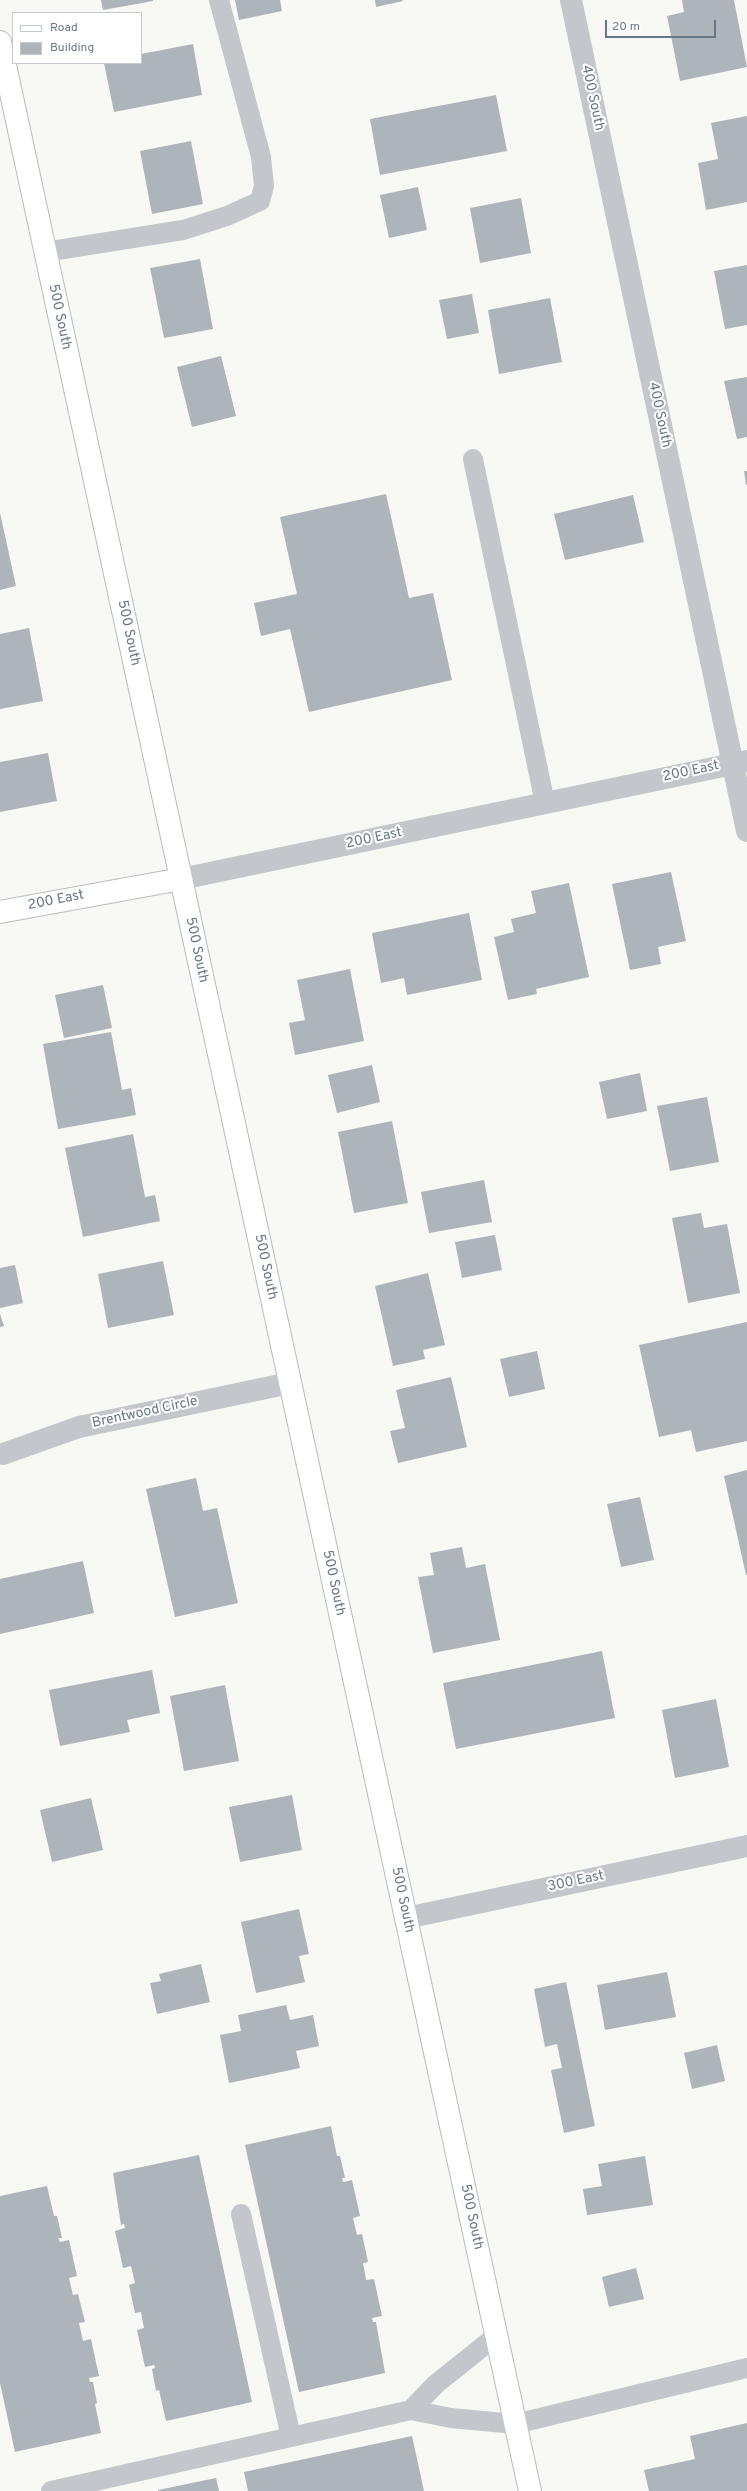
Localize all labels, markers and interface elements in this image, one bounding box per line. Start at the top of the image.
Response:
legend [12,12,142,64]
scale bar [607,12,718,38]
text: 20 m [612,19,640,35]
text: Road [50,20,78,36]
text: Building [50,40,94,56]
street label: 400 South [577,64,607,132]
street label: 500 South [44,283,74,351]
street label: 400 South [644,381,674,449]
street label: 500 South [113,599,143,667]
street label: 200 East [661,758,721,786]
street label: 200 East [344,825,404,853]
street label: 200 East [26,887,86,915]
street label: 500 South [181,916,211,984]
street label: 500 South [250,1233,280,1301]
street label: Brentwood Circle [91,1394,199,1432]
street label: 500 South [318,1549,348,1617]
street label: 500 South [387,1866,417,1934]
street label: 300 East [546,1868,606,1896]
street label: 500 South [456,2183,486,2251]

